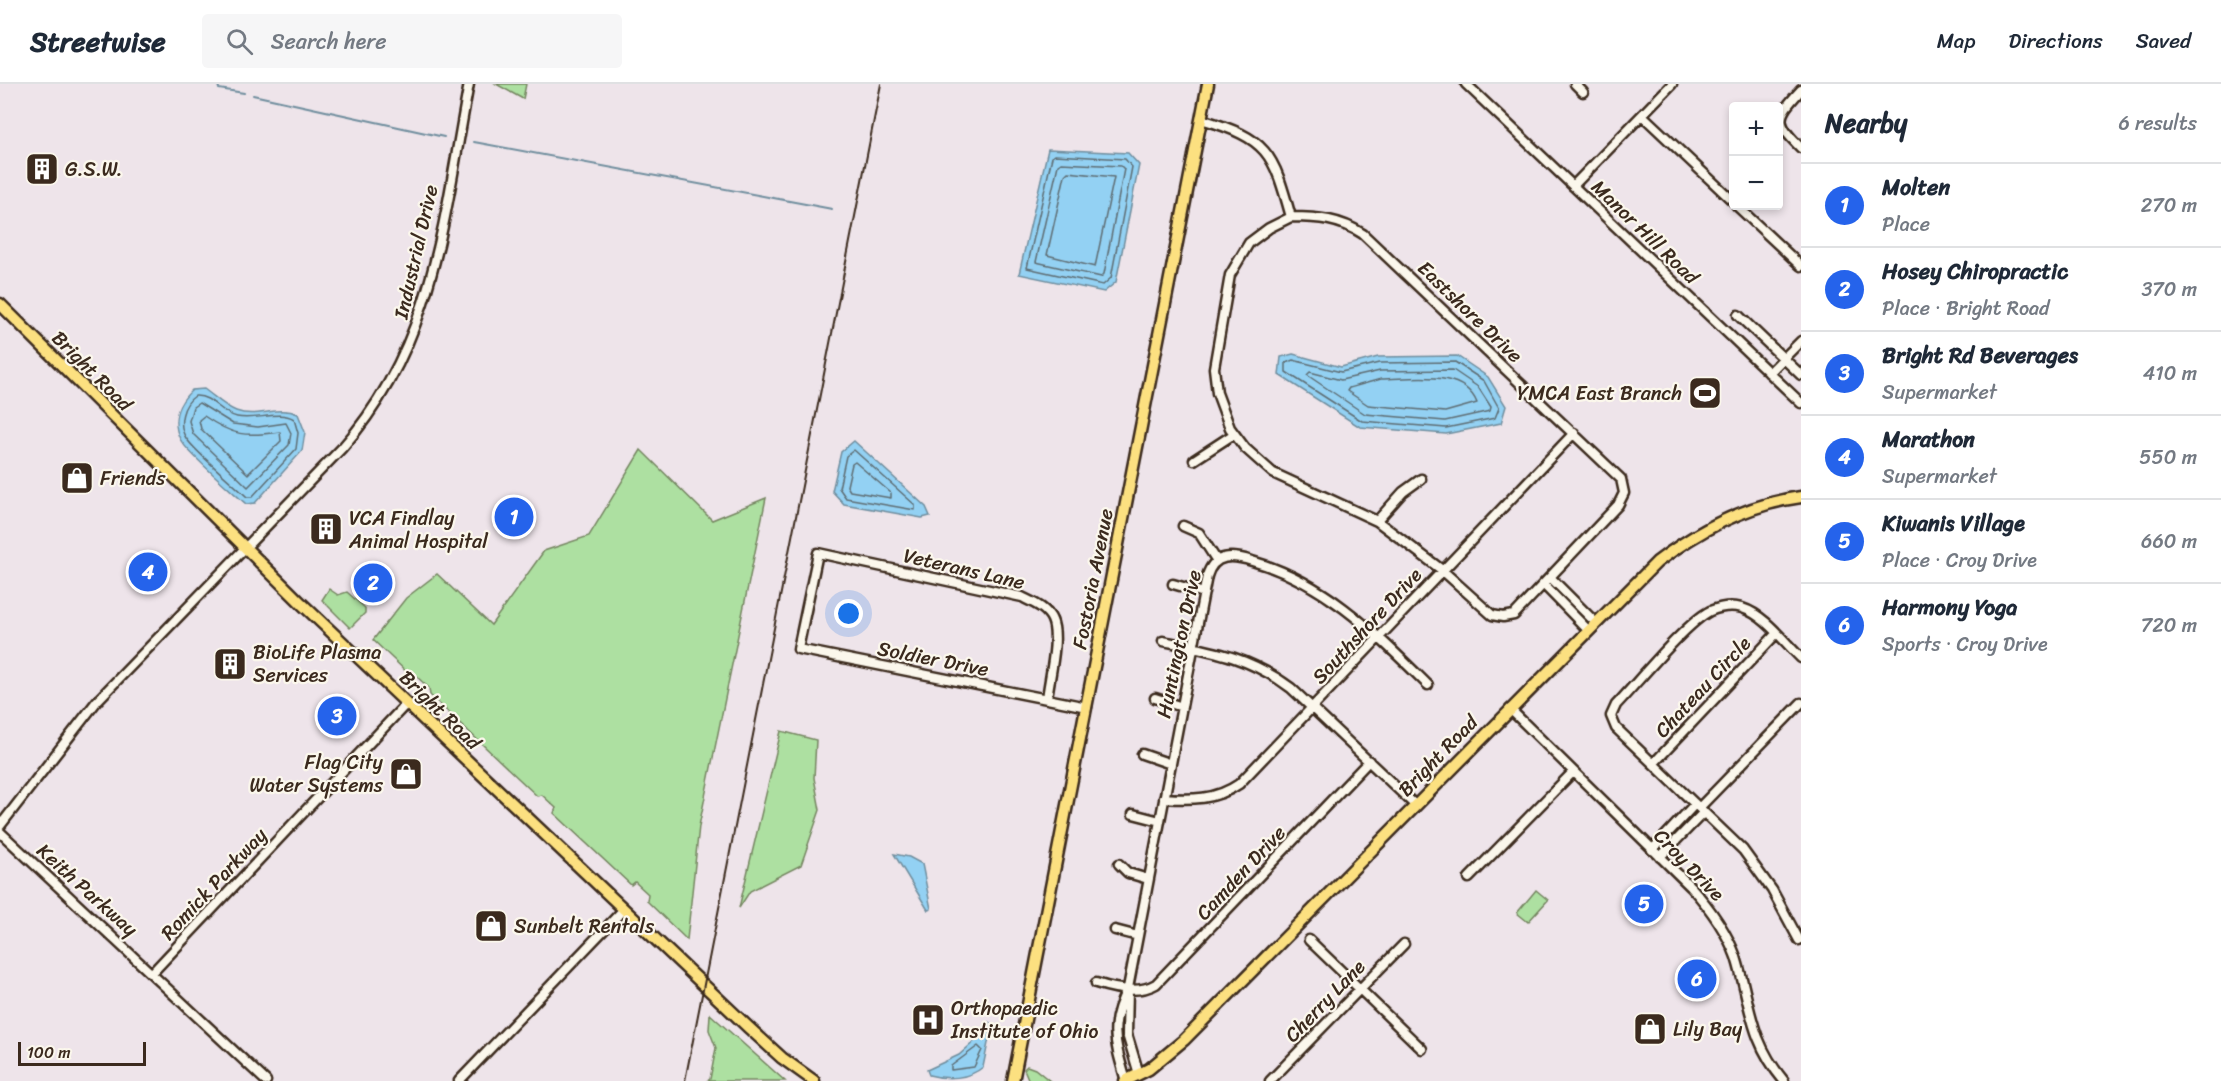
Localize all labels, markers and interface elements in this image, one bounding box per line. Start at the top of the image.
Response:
search box [202,14,622,68]
text: Streetwise [30,17,166,66]
text: Search here [271,22,387,61]
text: Map [1937,22,1975,60]
text: Directions [2008,22,2103,60]
text: Saved [2136,22,2191,60]
icon: search [223,25,256,58]
text: Nearby [1825,100,1907,146]
map controls [1729,102,1783,210]
button: + [1729,102,1783,156]
text: 6 results [2118,106,2197,141]
building icon: G.S.W. [24,151,60,187]
place label: G.S.W. [65,152,123,187]
button: − [1729,156,1783,210]
text: Molten [1882,168,1950,207]
street label: Manor Hill Road [1583,171,1708,294]
street label: Industrial Drive [383,181,448,324]
text: 1 [1840,188,1849,223]
text: 270 m [2141,188,2197,223]
text: Place [1882,207,1930,242]
street label: Eastshore Drive [1409,252,1531,372]
text: Hosey Chiropractic [1882,252,2068,291]
text: 2 [1839,272,1850,307]
text: 370 m [2141,272,2197,307]
text: Place · Bright Road [1882,291,2050,326]
street label: Bright Road [43,322,142,421]
text: Bright Rd Beverages [1882,336,2078,375]
text: 3 [1839,356,1850,391]
text: 410 m [2143,356,2197,391]
sports icon: YMCA East Branch [1687,375,1723,411]
text: Supermarket [1882,375,1997,410]
place label: YMCA East Branch [1517,376,1682,411]
text: Marathon [1882,420,1975,459]
text: 4 [1838,440,1851,475]
text: 550 m [2139,440,2197,475]
text: Supermarket [1882,459,1997,494]
shop icon: Friends [59,460,95,496]
place label: Friends [100,461,166,496]
pin: 1 [494,494,534,540]
place label: VCA Findlay Animal Hospital [348,501,489,559]
text: Kiwanis Village [1882,504,2025,543]
street label: Fostoria Avenue [1062,506,1124,652]
building icon: VCA Findlay Animal Hospital [308,511,344,547]
text: 5 [1838,524,1851,559]
text: 660 m [2141,524,2197,559]
street label: Veterans Lane [900,538,1028,600]
text: Place · Croy Drive [1882,543,2037,578]
pin: 4 [128,550,168,594]
street label: Southshore Drive [1303,559,1431,693]
pin: 2 [354,560,392,606]
street label: Huntington Drive [1146,567,1212,721]
text: Harmony Yoga [1882,588,2017,627]
your location [834,599,863,628]
text: 6 [1839,608,1850,643]
text: 720 m [2141,608,2197,643]
street label: Chateau Circle [1646,627,1760,746]
text: Sports · Croy Drive [1882,627,2048,662]
street label: Soldier Drive [874,631,992,687]
place label: BioLife Plasma Services [253,635,381,693]
building icon: BioLife Plasma Services [212,646,248,682]
street label: Bright Road [391,661,491,760]
pin: 3 [318,694,356,738]
street label: Bright Road [1389,705,1488,805]
place label: Flag City Water Systems [250,745,384,803]
shop icon: Flag City Water Systems [388,756,424,792]
street label: Camden Drive [1187,817,1295,929]
street label: Romick Parkway [152,819,276,949]
street label: Croy Drive [1645,820,1733,910]
street label: Keith Parkway [28,834,146,946]
pin: 5 [1624,882,1664,926]
shop icon: Sunbelt Rentals [473,908,509,944]
place label: Sunbelt Rentals [514,909,655,944]
street label: Cherry Lane [1276,951,1374,1051]
pin: 6 [1678,956,1716,1002]
place label: Orthopaedic Institute of Ohio [950,991,1099,1049]
hospital icon: Orthopaedic Institute of Ohio [910,1002,946,1038]
shop icon: Lily Bay [1632,1011,1668,1047]
place label: Lily Bay [1673,1012,1743,1047]
text: 100 m [27,1038,71,1067]
scale bar [18,1039,146,1066]

